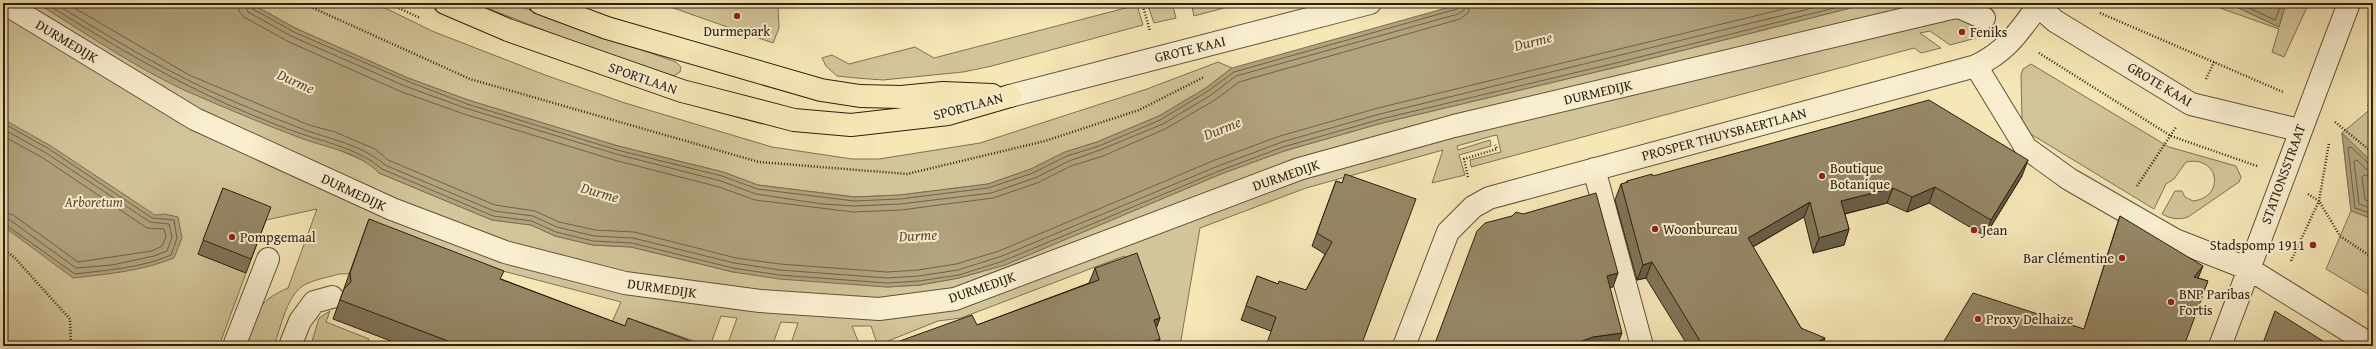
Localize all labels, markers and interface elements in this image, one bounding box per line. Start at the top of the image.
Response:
marker: Durmepark [732,11,742,21]
street label: DURMEDIJK [32,14,103,68]
place label: Durmepark [704,21,771,41]
place label: Feniks [1970,22,2007,42]
water label: Durme [1511,26,1554,56]
marker: Feniks [1957,27,1967,37]
street label: GROTE KAAI [1152,31,1228,67]
street label: SPORTLAAN [606,57,680,99]
street label: GROTE KAAI [2124,57,2196,111]
water label: Durme [273,63,318,98]
street label: DURMEDIJK [1562,74,1635,110]
street label: SPORTLAAN [931,87,1005,125]
street label: PROSPER THUYSBAERTLAAN [1639,102,1809,166]
water label: Durme [1199,111,1244,145]
street label: STATIONSSTRAAT [2256,121,2310,227]
street label: DURMEDIJK [1250,154,1323,196]
place label: Boutique Botanique [1830,158,1890,194]
street label: DURMEDIJK [318,168,391,216]
marker: Boutique Botanique [1817,171,1827,181]
water label: Durme [578,176,622,207]
park label: Arboretum [64,192,123,212]
place label: Woonbureau [1663,219,1738,239]
place label: Jean [1980,220,2008,240]
water label: Durme [897,224,938,247]
marker: Woonbureau [1650,224,1660,234]
marker: Jean [1969,225,1979,235]
place label: Pompgemaal [240,227,316,247]
marker: Pompgemaal [227,232,237,242]
place label: Stadspomp 1911 [2210,235,2305,255]
marker: Stadspomp 1911 [2308,240,2318,250]
place label: Bar Clémentine [2023,248,2114,268]
marker: Bar Clémentine [2117,253,2127,263]
street label: DURMEDIJK [946,266,1019,308]
street label: DURMEDIJK [626,273,699,303]
place label: BNP Paribas Fortis [2179,284,2250,320]
marker: BNP Paribas Fortis [2166,297,2176,307]
place label: Proxy Delhaize [1986,309,2074,329]
marker: Proxy Delhaize [1973,314,1983,324]

